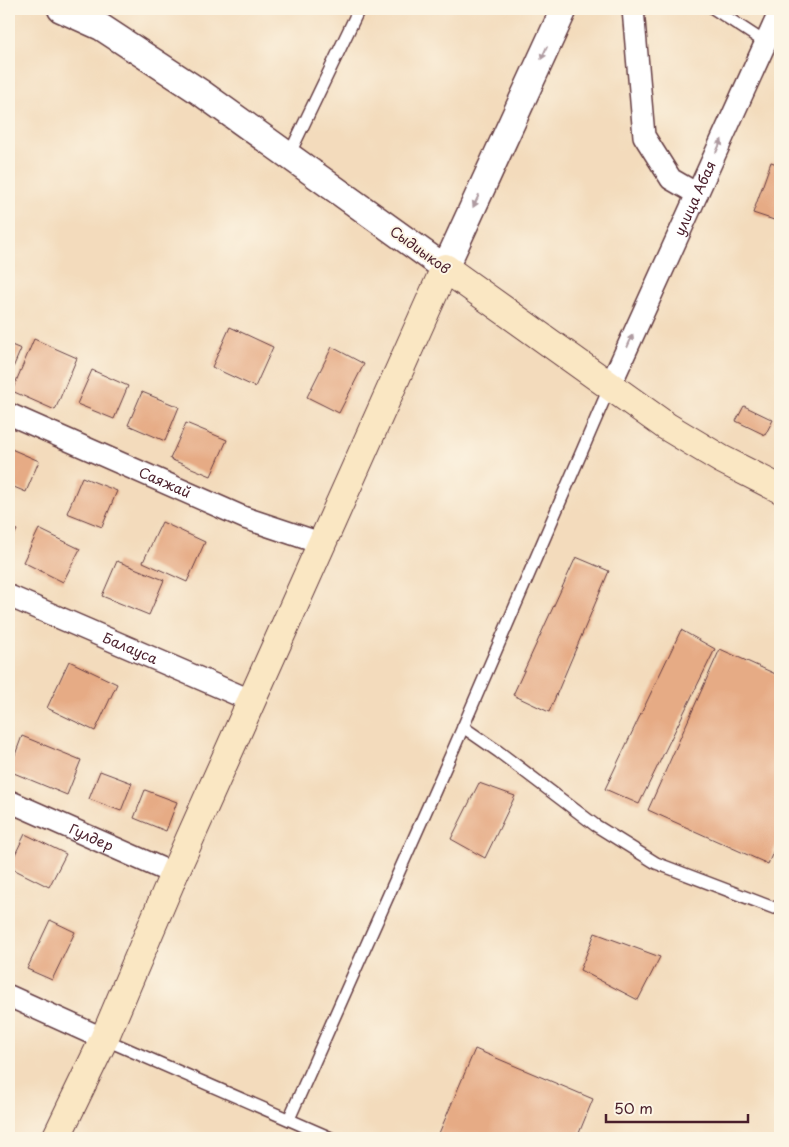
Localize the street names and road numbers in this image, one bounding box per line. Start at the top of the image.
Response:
street label: улица Абая [668,157,721,239]
street label: Сыдиыков [386,221,455,279]
street label: Саяжай [135,461,194,503]
street label: Балауса [100,627,161,669]
street label: Гулдер [66,818,117,856]

